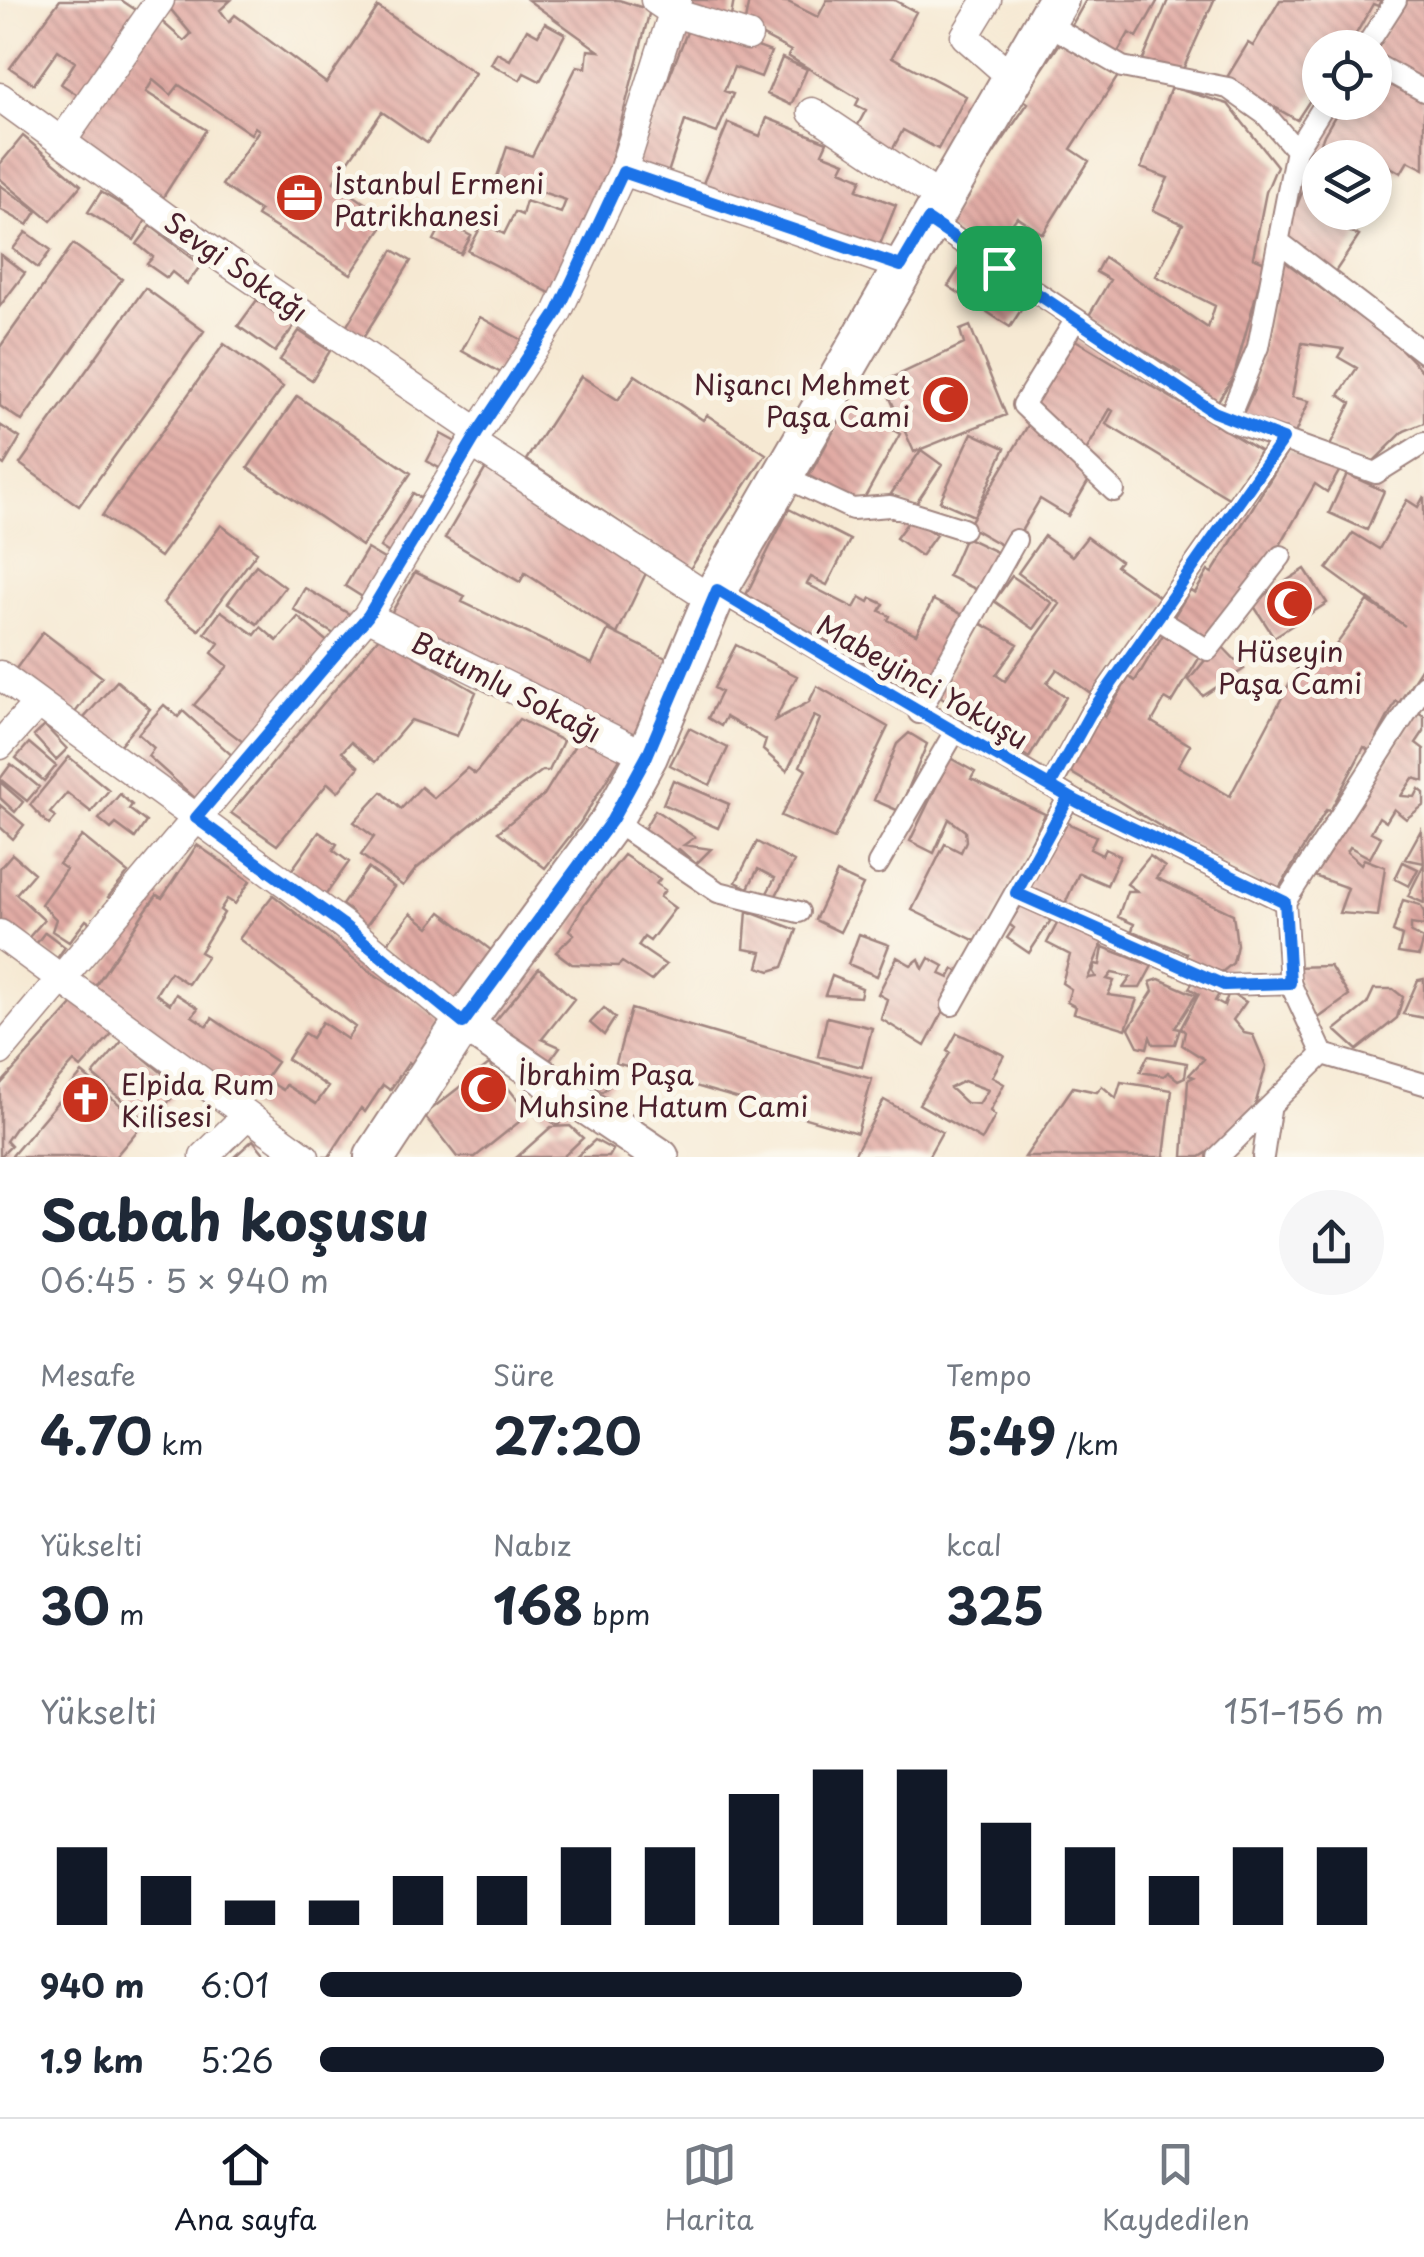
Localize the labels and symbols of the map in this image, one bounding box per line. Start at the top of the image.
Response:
place label: İstanbul Ermeni Patrikhanesi [334,161,544,236]
office icon: İstanbul Ermeni Patrikhanesi [273,172,325,224]
street label: Sevgi Sokağı [156,200,318,332]
pin [957,226,1042,311]
place label: Nişancı Mehmet Paşa Cami [694,362,910,437]
mosque icon: Nişancı Mehmet Paşa Cami [919,373,971,425]
mosque icon: Hüseyin Paşa Cami [1264,577,1316,629]
street label: Mabeyinci Yokuşu [809,603,1037,759]
street label: Batumlu Sokağı [405,620,609,752]
place label: Hüseyin Paşa Cami [1218,629,1362,704]
place label: İbrahim Paşa Muhsine Hatum Cami [518,1052,808,1127]
place label: Elpida Rum Kilisesi [121,1062,274,1137]
mosque icon: İbrahim Paşa Muhsine Hatum Cami [457,1063,509,1115]
church icon: Elpida Rum Kilisesi [60,1073,112,1125]

